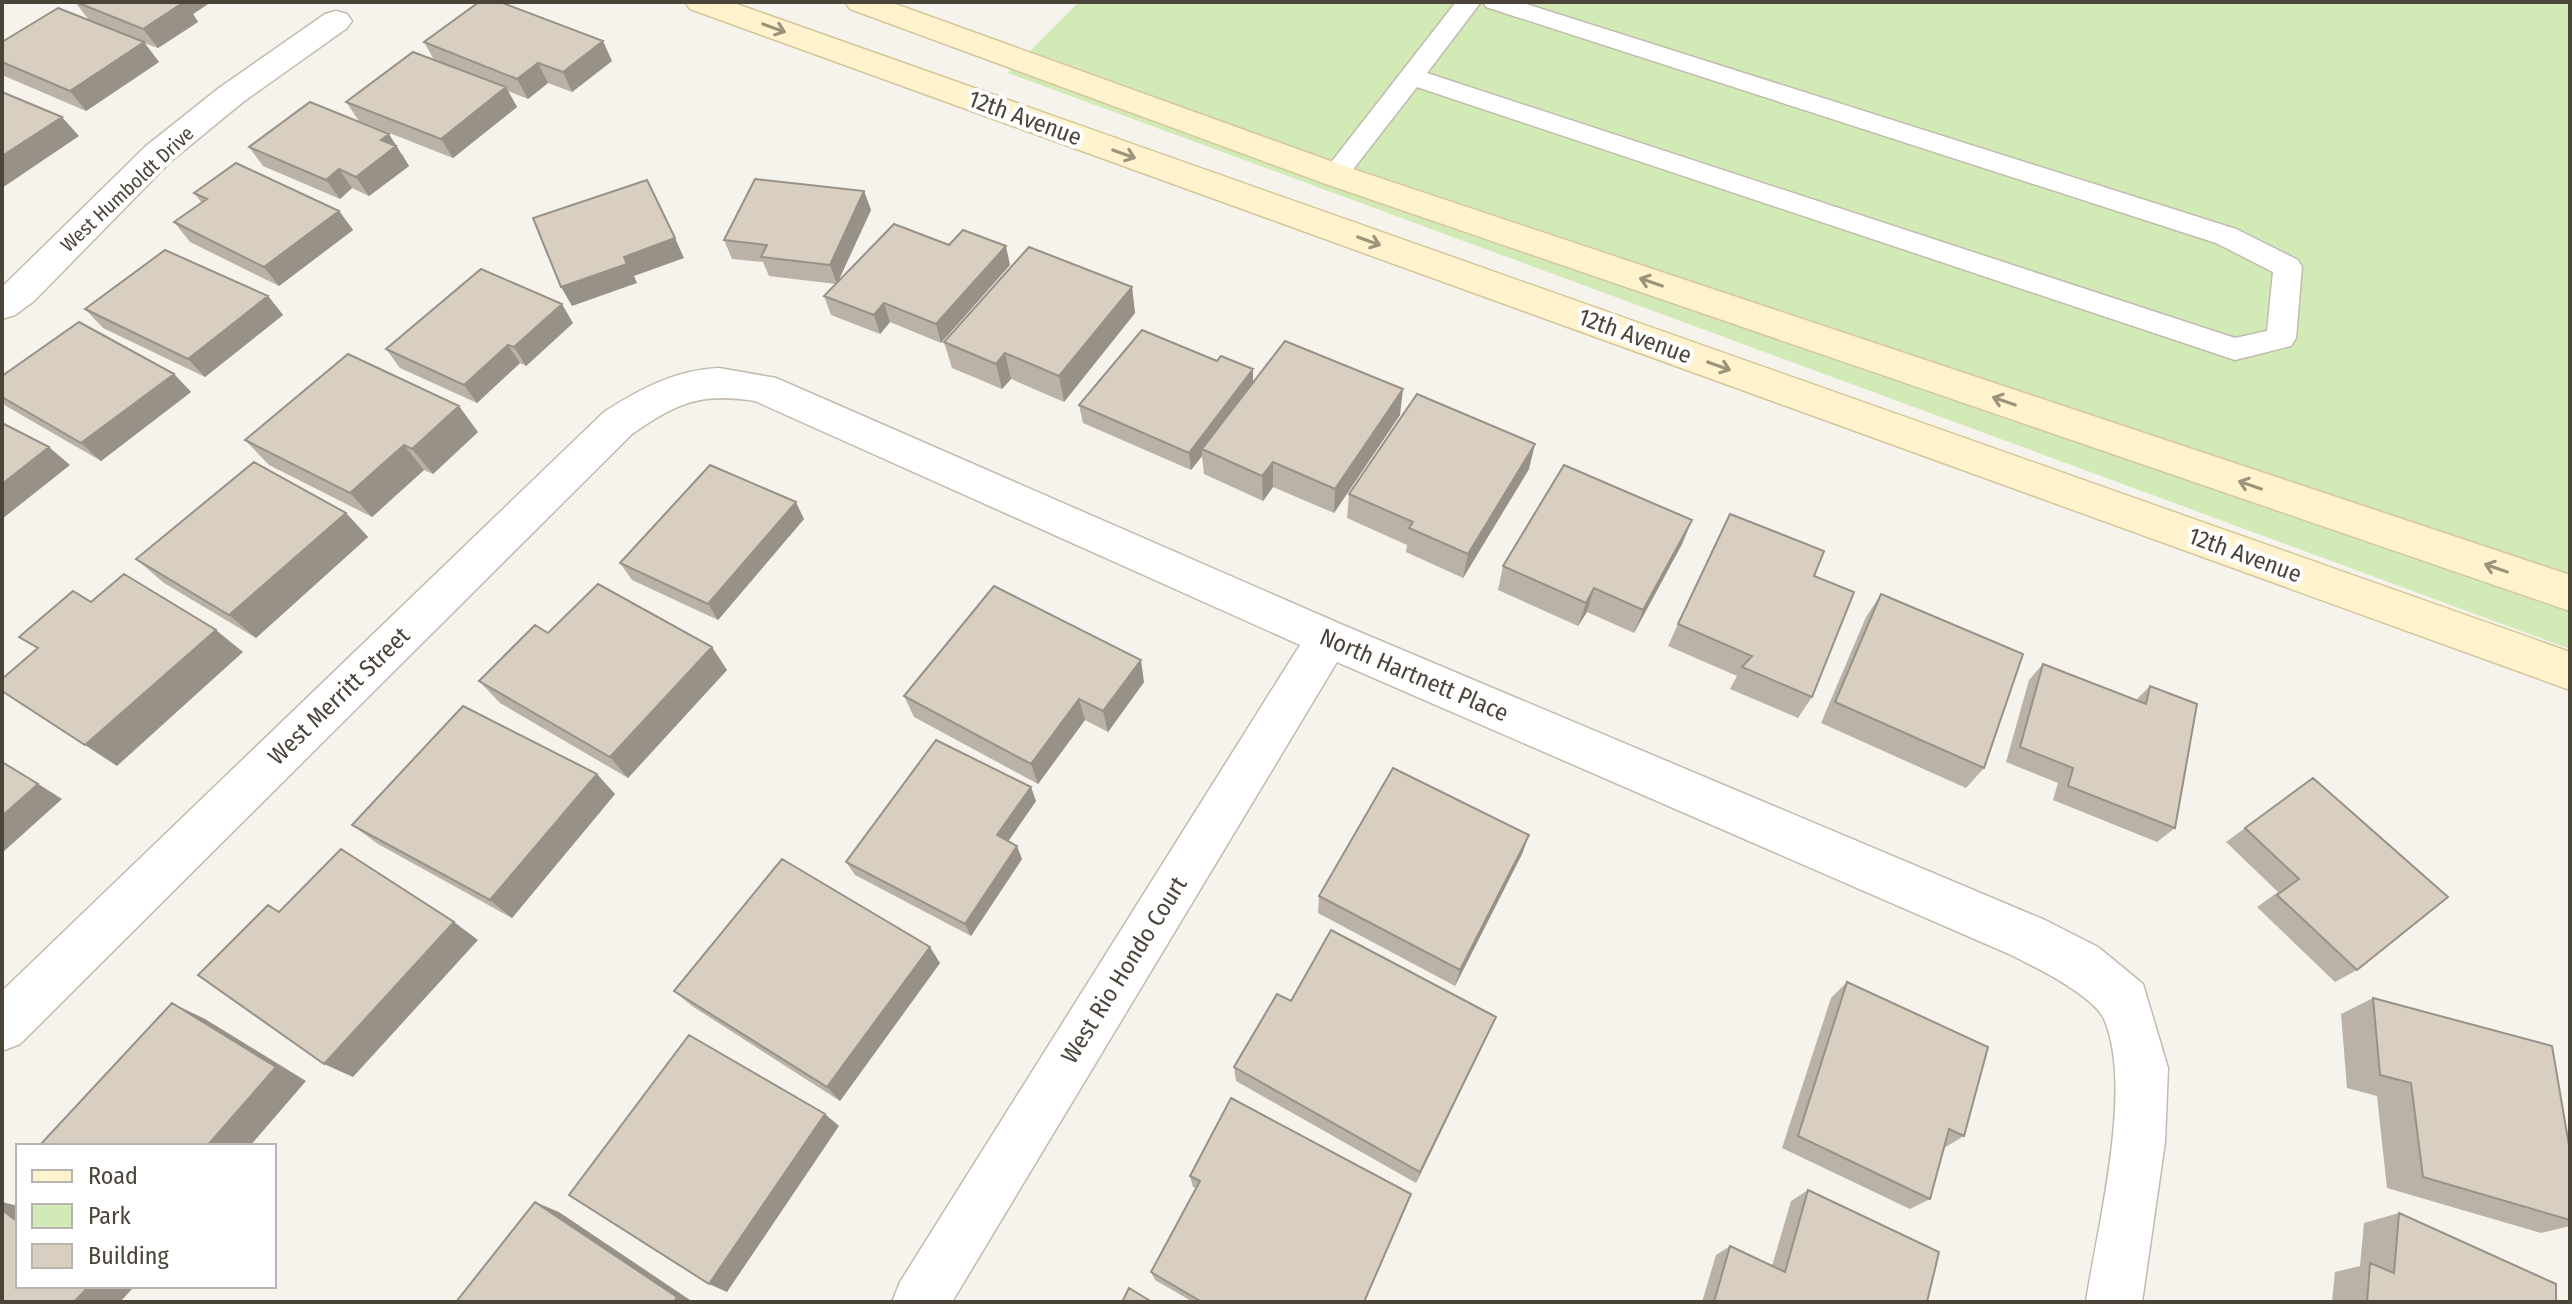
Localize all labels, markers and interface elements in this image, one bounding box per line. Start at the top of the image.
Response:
one-way arrow [761,22,786,37]
street label: 12th Avenue [965,85,1085,151]
street label: West Humboldt Drive [56,121,198,257]
one-way arrow [1111,147,1136,162]
one-way arrow [1356,235,1381,249]
one-way arrow [1639,273,1664,288]
street label: 12th Avenue [1575,303,1695,369]
one-way arrow [1707,360,1732,375]
one-way arrow [1991,393,2016,408]
one-way arrow [2238,476,2263,491]
street label: 12th Avenue [2185,522,2305,588]
one-way arrow [2484,559,2509,574]
street label: West Merritt Street [263,621,416,770]
street label: North Hartnett Place [1316,623,1512,727]
street label: West Rio Hondo Court [1055,871,1193,1068]
legend [16,1144,276,1288]
text: Road [88,1162,138,1190]
text: Park [88,1202,131,1230]
text: Building [88,1242,170,1270]

